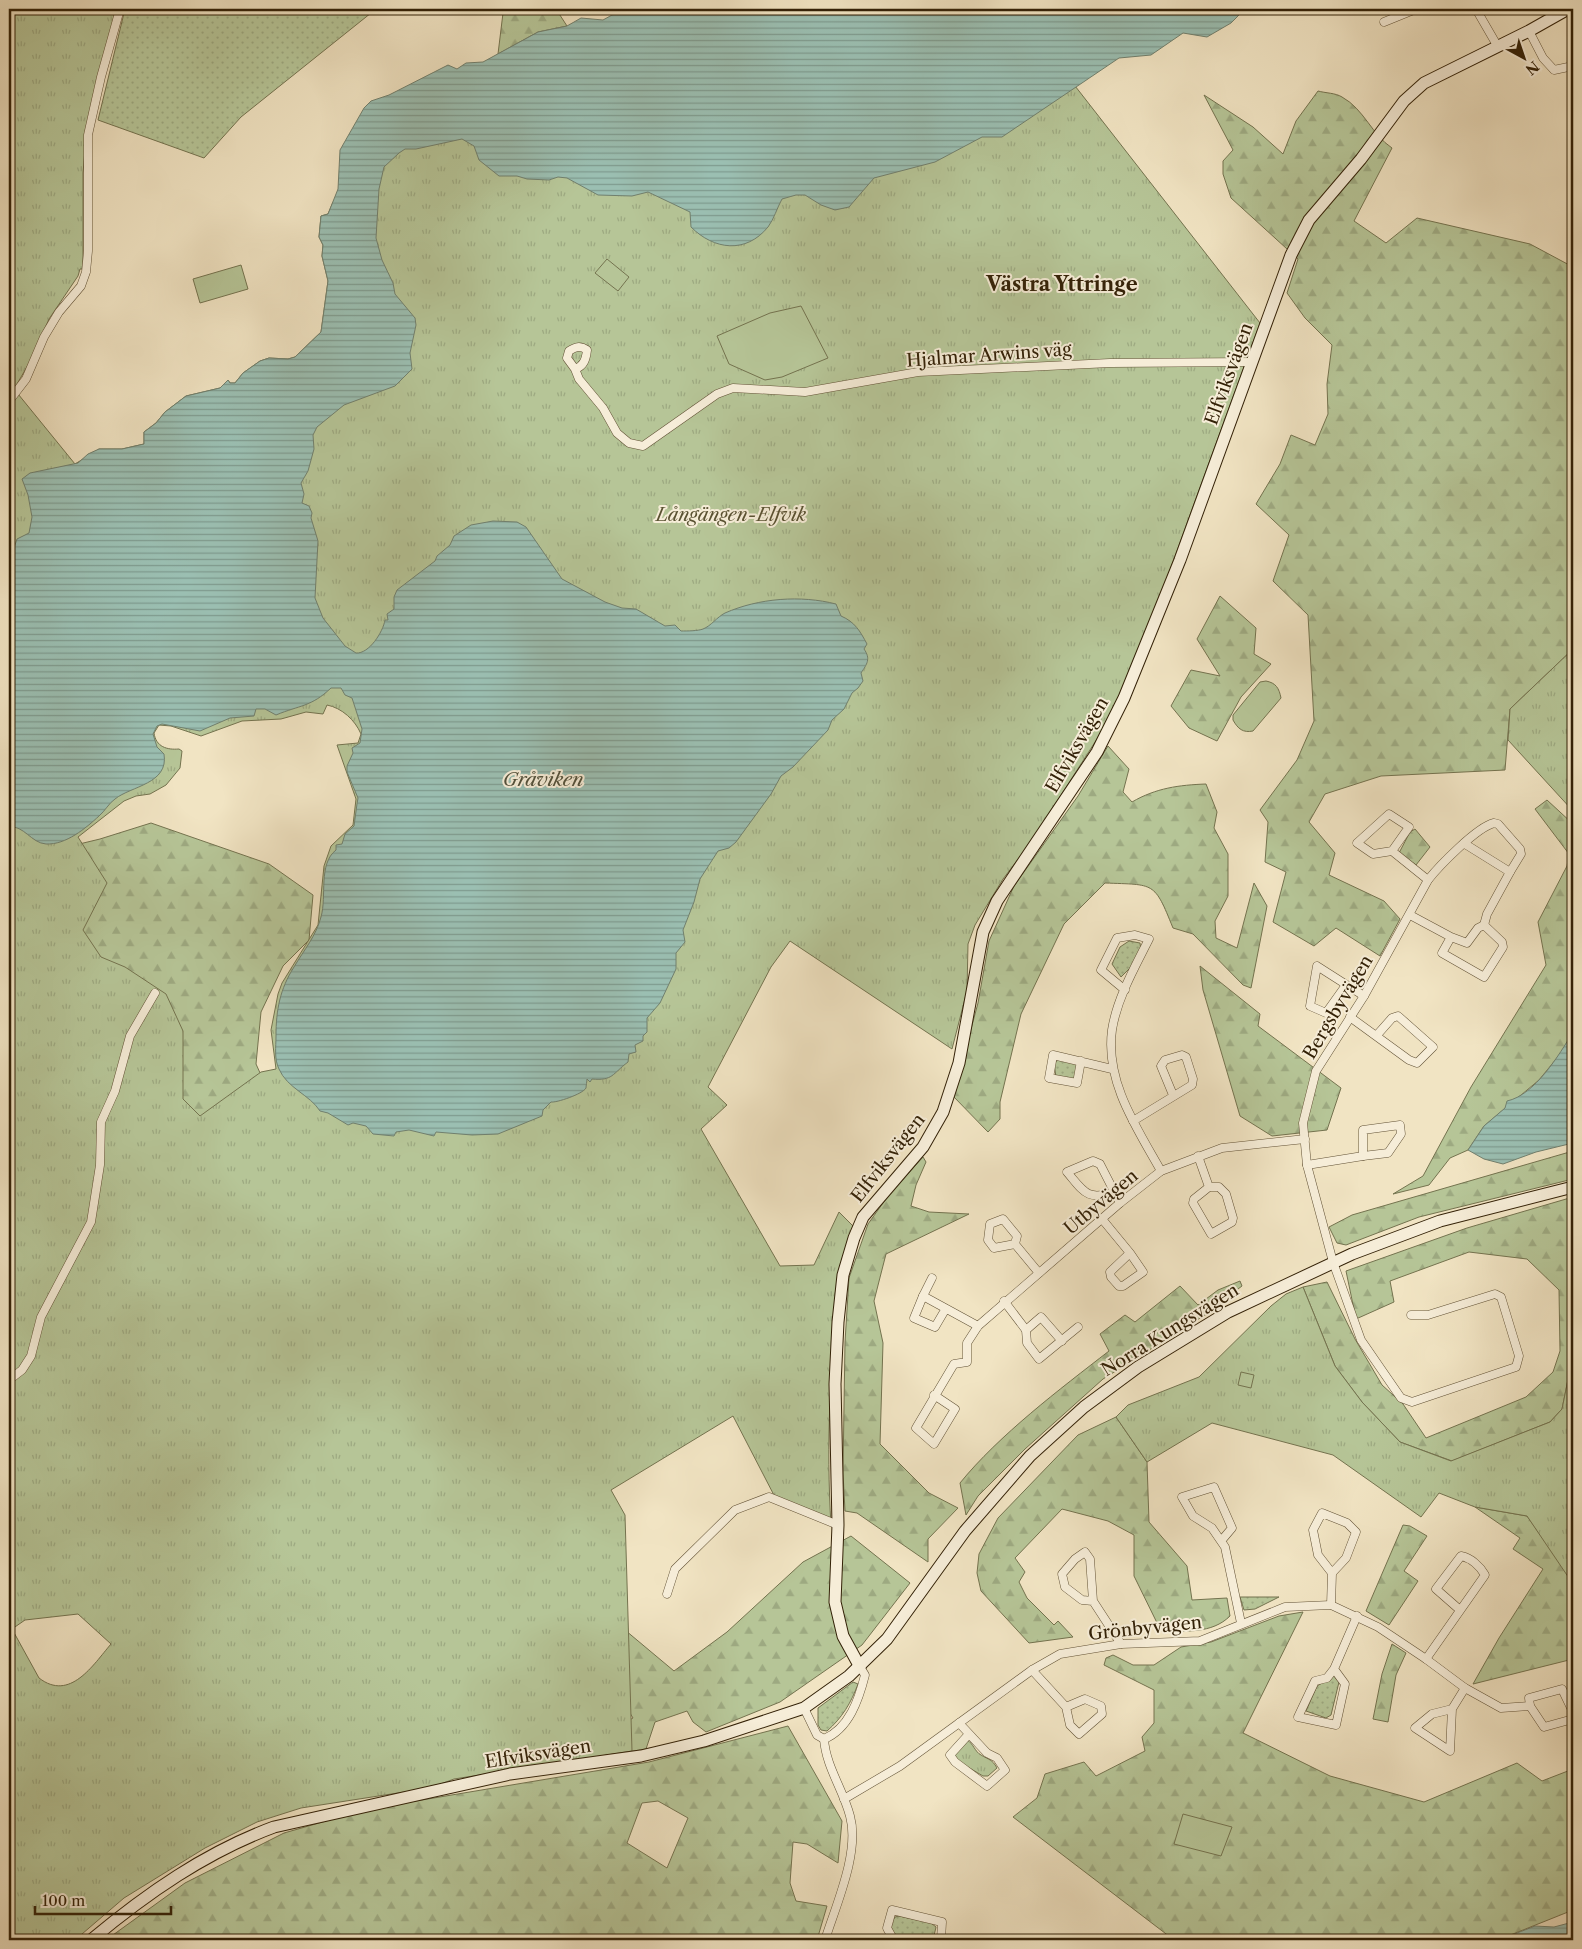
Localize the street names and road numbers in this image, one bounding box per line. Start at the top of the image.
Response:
street label: Elfviksvägen [1200,320,1258,428]
street label: Hjalmar Arwins väg [906,338,1073,372]
street label: Elfviksvägen [1041,693,1113,797]
street label: Bergsbyvägen [1298,951,1378,1063]
street label: Elfviksvägen [846,1109,930,1207]
street label: Utbyvägen [1060,1165,1142,1239]
street label: Norra Kungsvägen [1097,1279,1243,1381]
street label: Grönbyvägen [1087,1611,1203,1645]
street label: Elfviksvägen [483,1735,593,1773]

